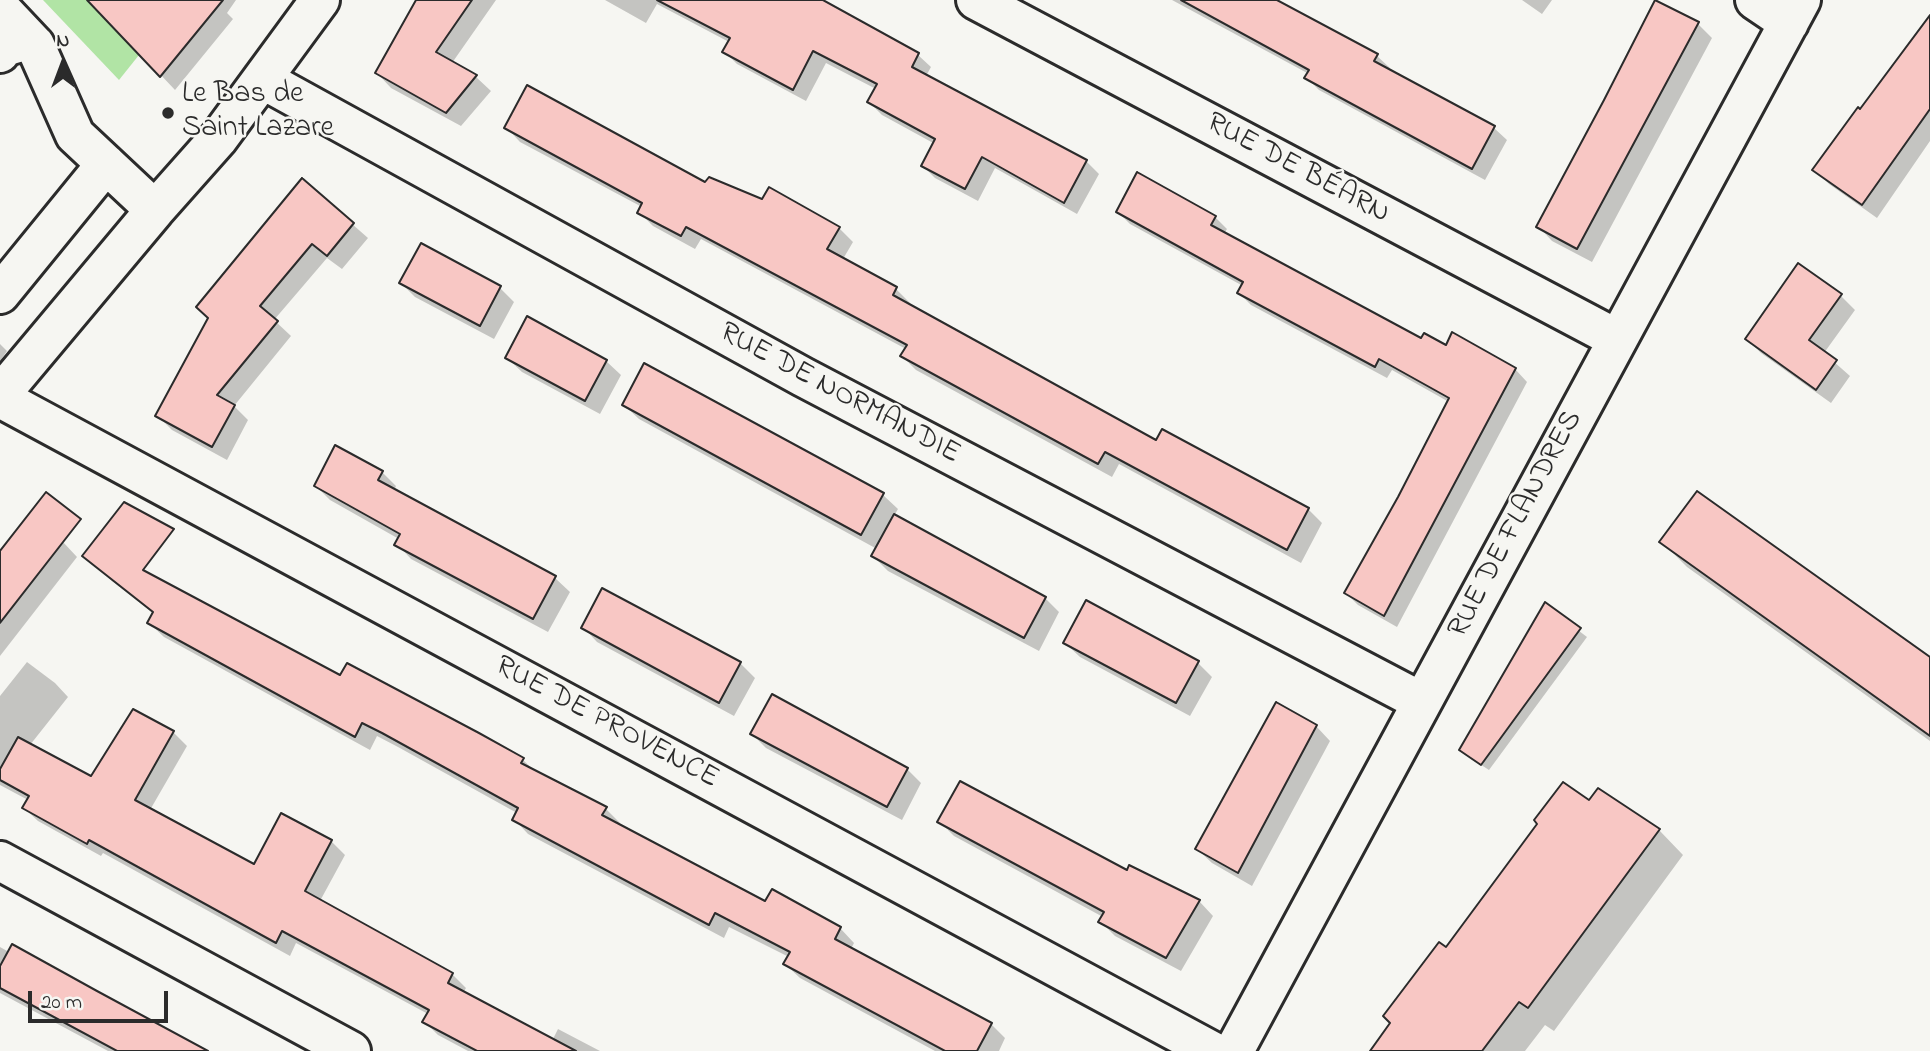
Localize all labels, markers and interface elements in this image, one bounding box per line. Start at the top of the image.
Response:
north arrow [28,28,98,98]
text: N [57,28,69,55]
place label: Le Bas de Saint Lazare [182,78,334,148]
marker: Le Bas de Saint Lazare [160,105,176,121]
street label: RUE DE BÉARN [1199,107,1395,233]
street label: RUE DE NORMANDIE [712,316,966,474]
street label: RUE DE FLANDRES [1442,405,1592,645]
street label: RUE DE PROVENCE [488,650,724,798]
scale bar [32,978,172,1022]
text: 20 m [41,988,82,1018]

